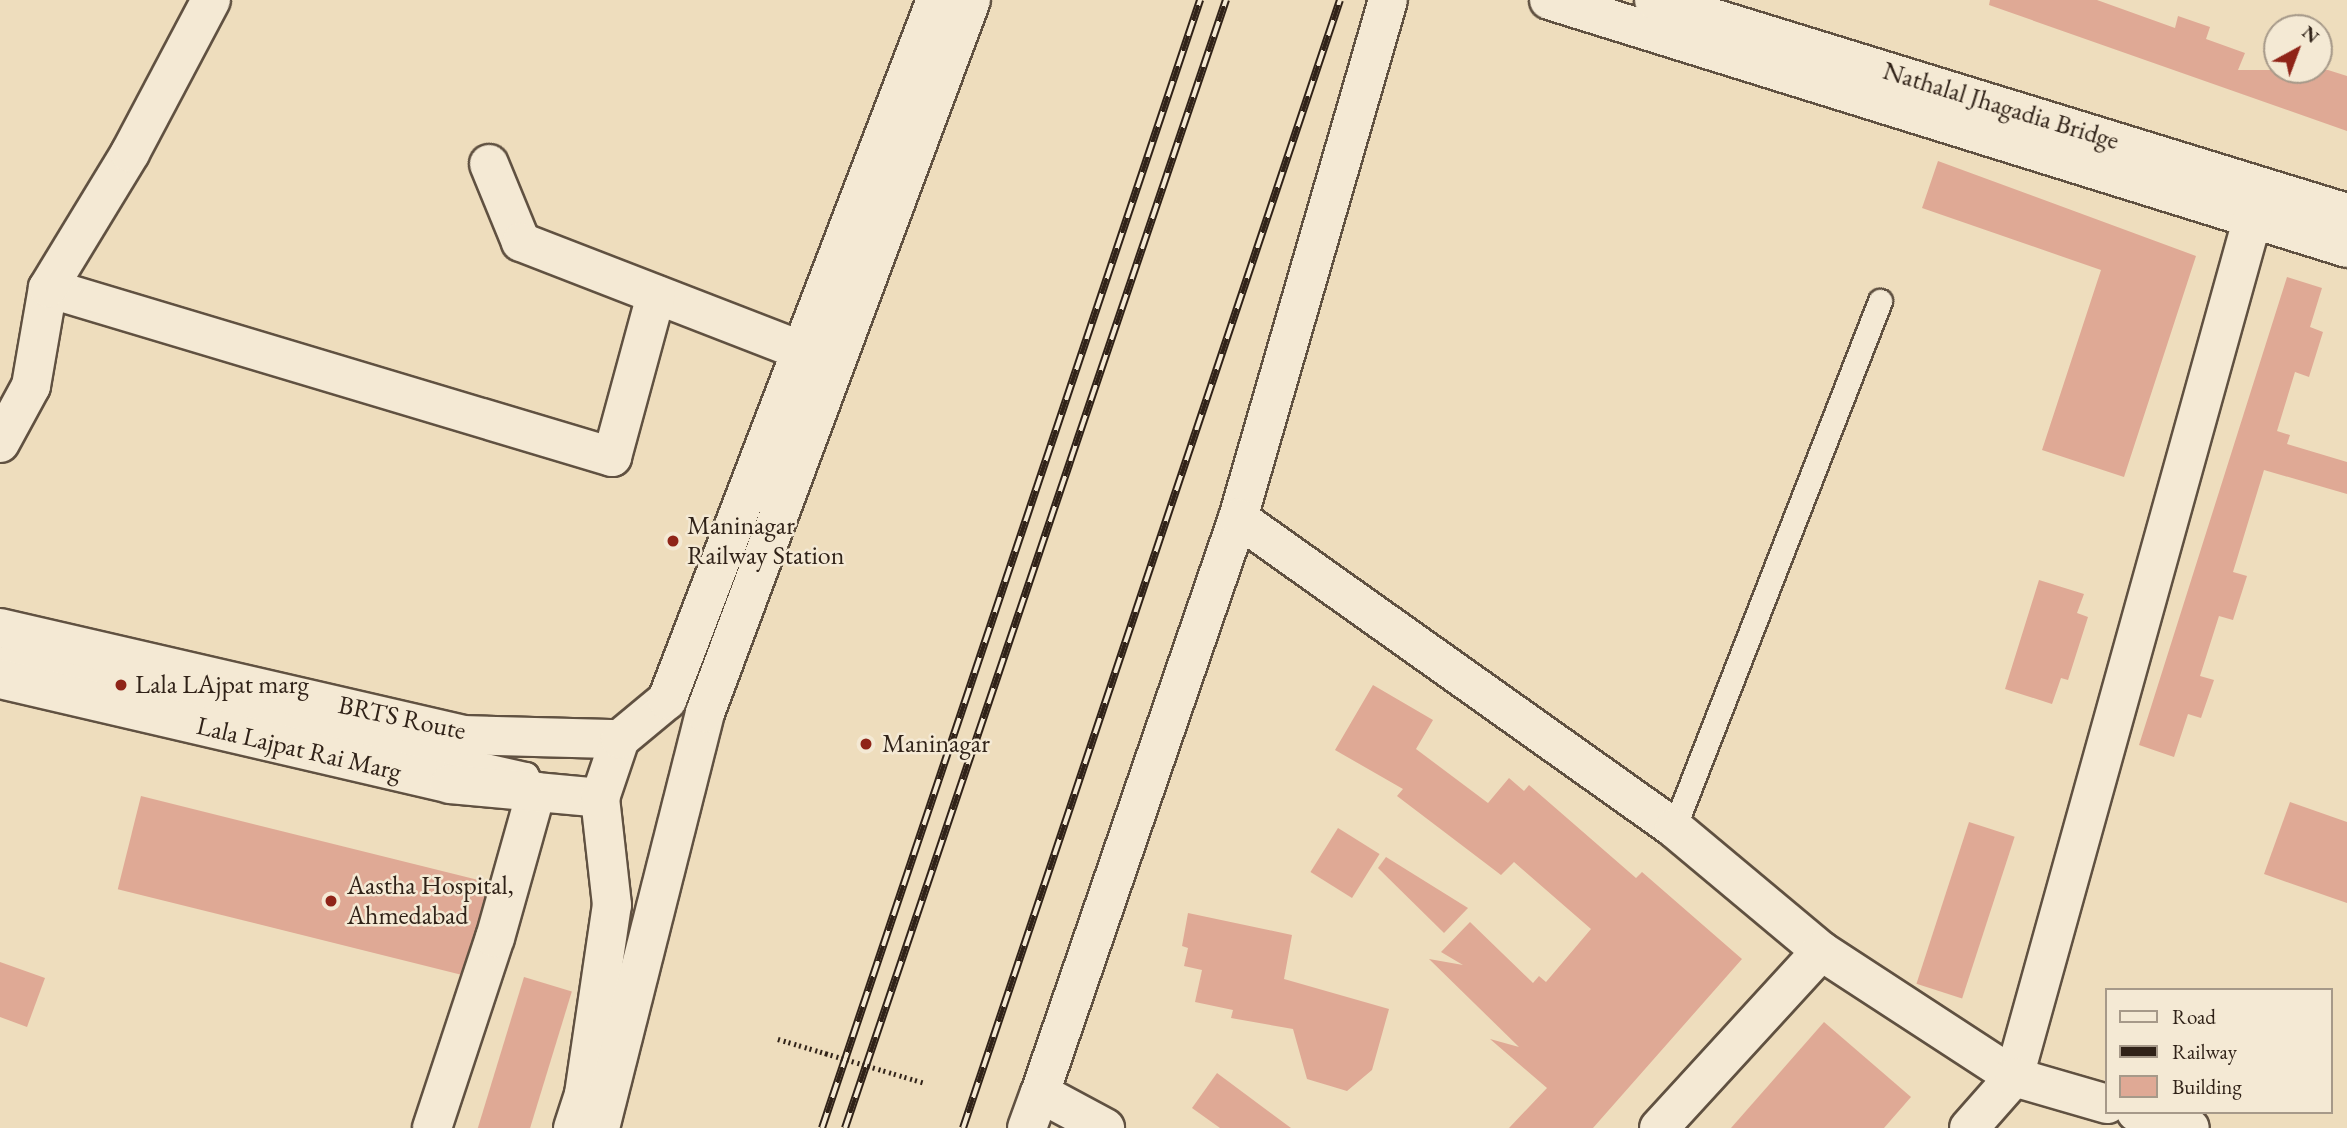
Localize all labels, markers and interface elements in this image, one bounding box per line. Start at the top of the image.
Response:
north arrow [2263,14,2333,84]
text: N [2297,20,2325,49]
street label: Nathalal Jhagadia Bridge [1879,55,2123,157]
place label: Maninagar Railway Station [687,510,844,572]
marker: Maninagar Railway Station [665,533,681,549]
place label: Lala LAjpat marg [135,669,309,701]
marker: Lala LAjpat marg [113,677,129,693]
street label: BRTS Route [336,689,468,747]
street label: Lala Lajpat Rai Marg [194,710,404,788]
place label: Maninagar [882,728,990,760]
marker: Maninagar [856,734,876,754]
place label: Aastha Hospital, Ahmedabad [347,870,514,931]
marker: Aastha Hospital, Ahmedabad [321,891,341,911]
legend [2106,988,2333,1114]
text: Road [2172,1003,2216,1030]
text: Railway [2172,1038,2237,1065]
text: Building [2172,1073,2242,1100]

